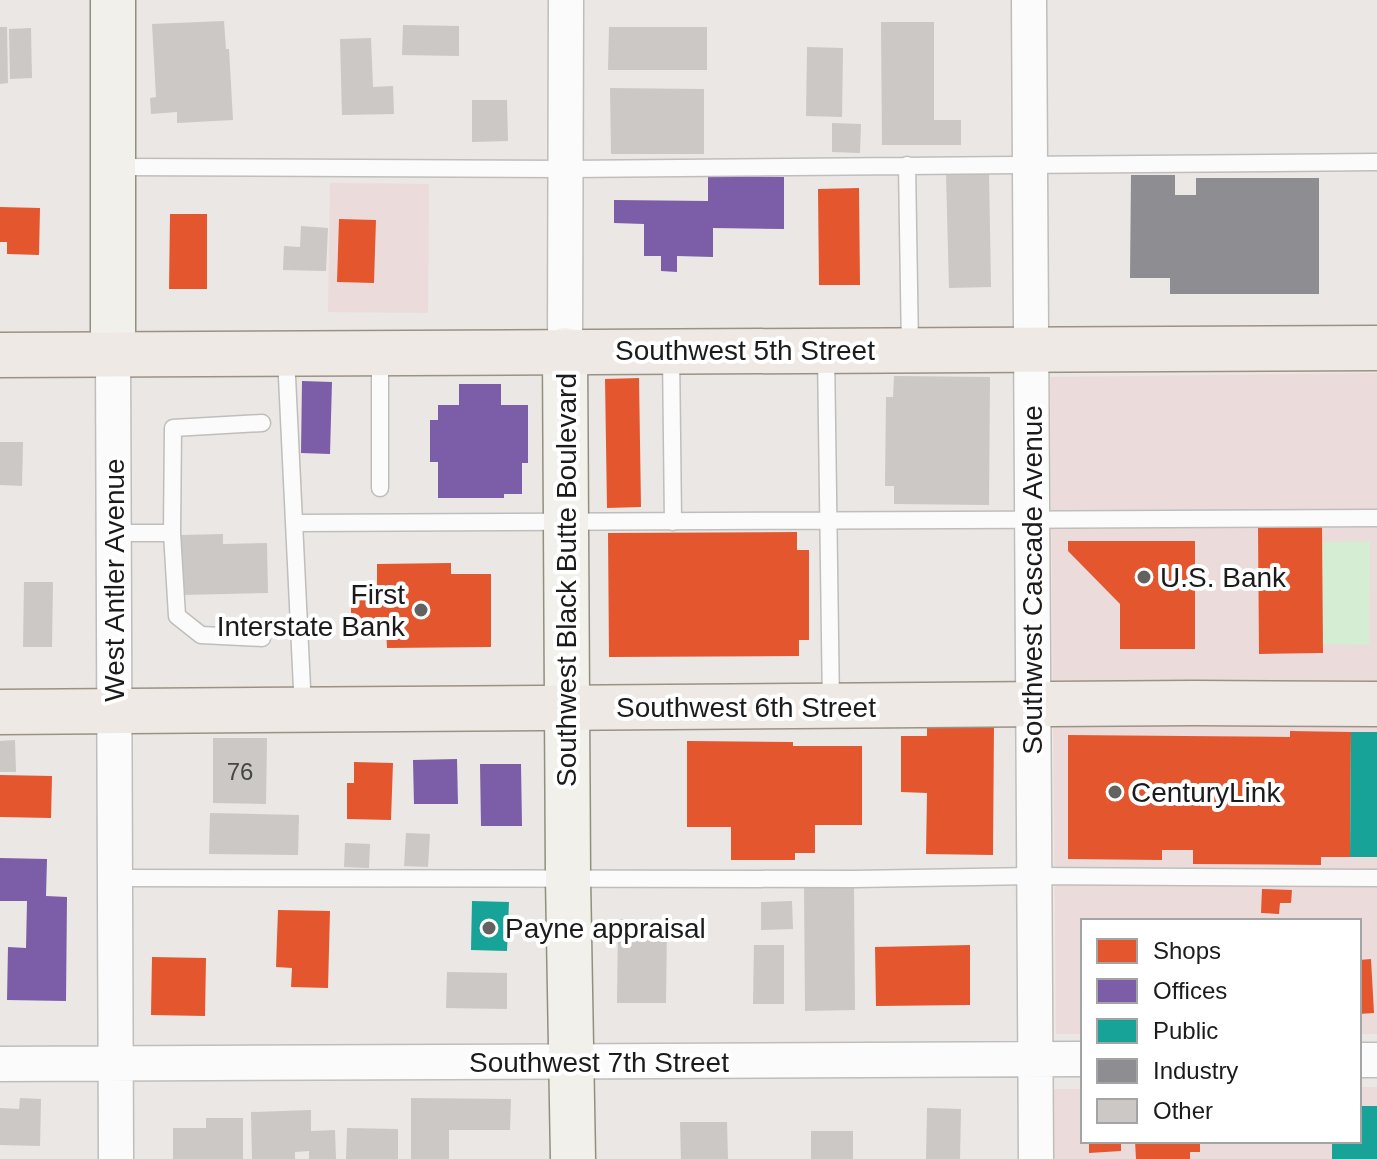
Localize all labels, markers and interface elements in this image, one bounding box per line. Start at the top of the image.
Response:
street label: Southwest 5th Street [615,335,875,366]
street label: Southwest Black Butte Boulevard [551,373,582,787]
street label: Southwest Cascade Avenue [1017,405,1048,755]
street label: West Antler Avenue [99,458,130,702]
place label: U.S. Bank [1160,562,1287,593]
marker: U.S. Bank [1135,568,1153,586]
place label: First Interstate Bank [217,579,406,642]
marker: First Interstate Bank [412,601,430,619]
street label: Southwest 6th Street [616,692,876,723]
house number: 76 [227,758,253,785]
place label: CenturyLink [1131,777,1281,808]
marker: CenturyLink [1106,783,1124,801]
place label: Payne appraisal [505,913,706,944]
marker: Payne appraisal [480,919,498,937]
legend [1081,919,1361,1143]
text: Shops [1153,937,1221,964]
text: Offices [1153,977,1227,1004]
text: Public [1153,1017,1218,1044]
street label: Southwest 7th Street [469,1047,729,1078]
text: Industry [1153,1057,1238,1084]
text: Other [1153,1097,1213,1124]

